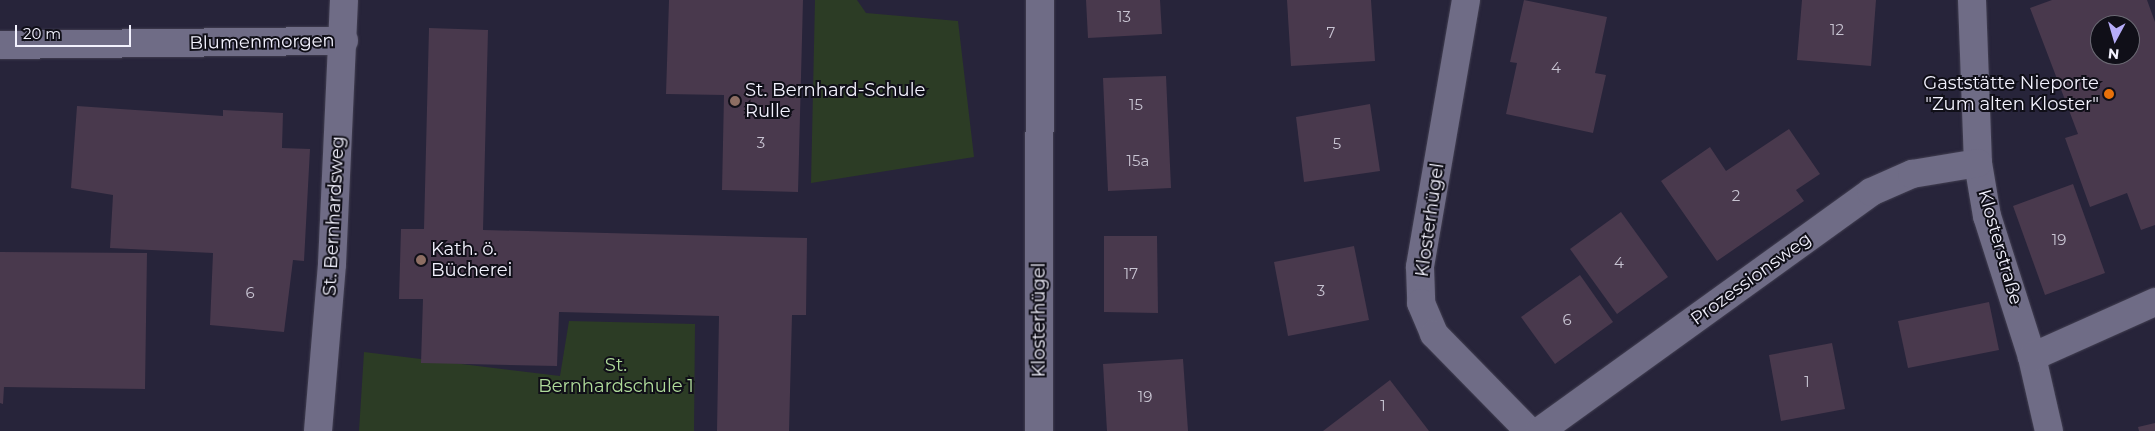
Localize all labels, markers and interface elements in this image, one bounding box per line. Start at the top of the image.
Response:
house number: 13 [1117,8,1131,26]
scale bar [18,15,134,47]
north arrow [2090,15,2140,65]
house number: 12 [1830,21,1844,39]
text: 20 m [23,24,61,43]
house number: 7 [1327,24,1335,42]
street label: Blumenmorgen [189,30,335,54]
text: N [2107,44,2120,63]
house number: 4 [1551,59,1561,77]
place label: Gaststätte Nieporte "Zum alten Kloster" [1923,73,2099,116]
place label: St. Bernhard-Schule Rulle [745,80,925,122]
marker: Gaststätte Nieporte "Zum alten Kloster" [2103,88,2115,100]
marker: St. Bernhard-Schule Rulle [729,95,741,107]
house number: 15 [1129,96,1143,114]
house number: 3 [757,134,765,152]
street label: St. Bernhardsweg [319,135,349,297]
house number: 5 [1333,135,1341,153]
house number: 15a [1127,152,1149,170]
street label: Klosterhügel [1411,162,1449,278]
house number: 2 [1732,187,1740,205]
street label: Klosterstraße [1973,187,2027,307]
street label: Prozessionsweg [1686,228,1816,330]
house number: 19 [2052,231,2066,249]
place label: Kath. ö. Bücherei [431,239,512,282]
marker: Kath. ö. Bücherei [415,254,427,266]
house number: 4 [1614,254,1624,272]
street label: Klosterhügel [1028,263,1050,377]
house number: 17 [1124,265,1138,283]
house number: 3 [1317,282,1325,300]
house number: 6 [245,284,255,302]
house number: 6 [1562,311,1572,329]
park label: St. Bernhardschule 1 [538,355,694,398]
house number: 1 [1804,373,1810,391]
house number: 19 [1138,388,1152,406]
house number: 1 [1380,397,1386,415]

